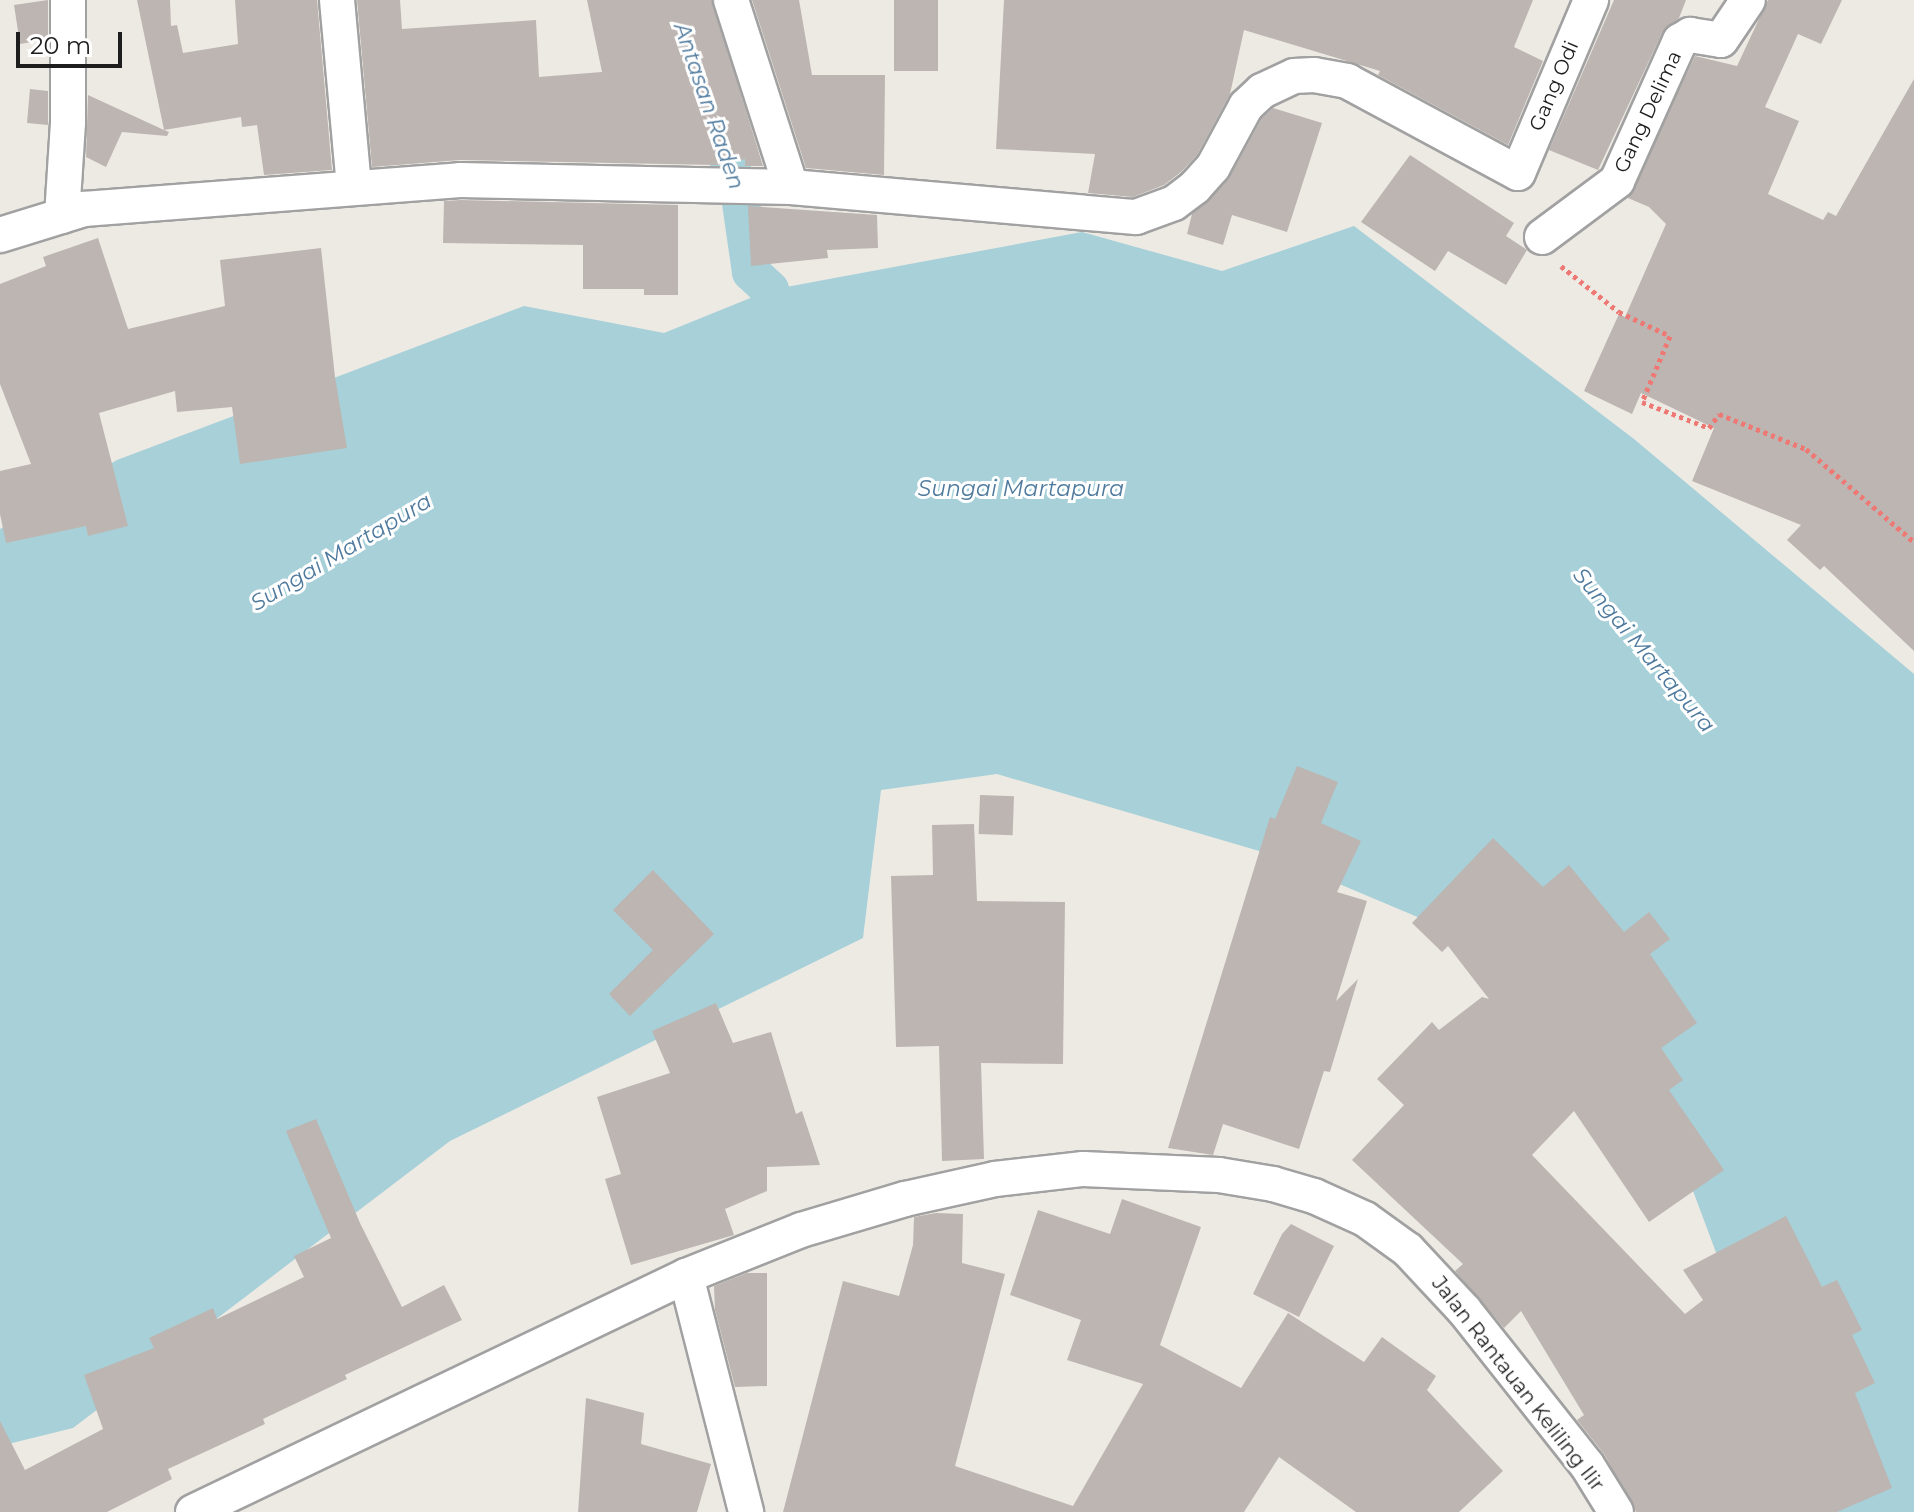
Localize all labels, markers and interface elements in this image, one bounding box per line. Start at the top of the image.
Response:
scale bar [20,16,126,66]
water label: Antasan Raden [668,19,750,193]
text: 20 m [30,31,91,60]
street label: Gang Odi [1524,37,1584,135]
street label: Gang Delima [1609,47,1687,177]
water label: Sungai Martapura [918,476,1124,502]
water label: Sungai Martapura [246,487,436,617]
water label: Sungai Martapura [1568,562,1720,738]
street label: Jalan Rantauan Keliling Ilir [1427,1272,1609,1496]

